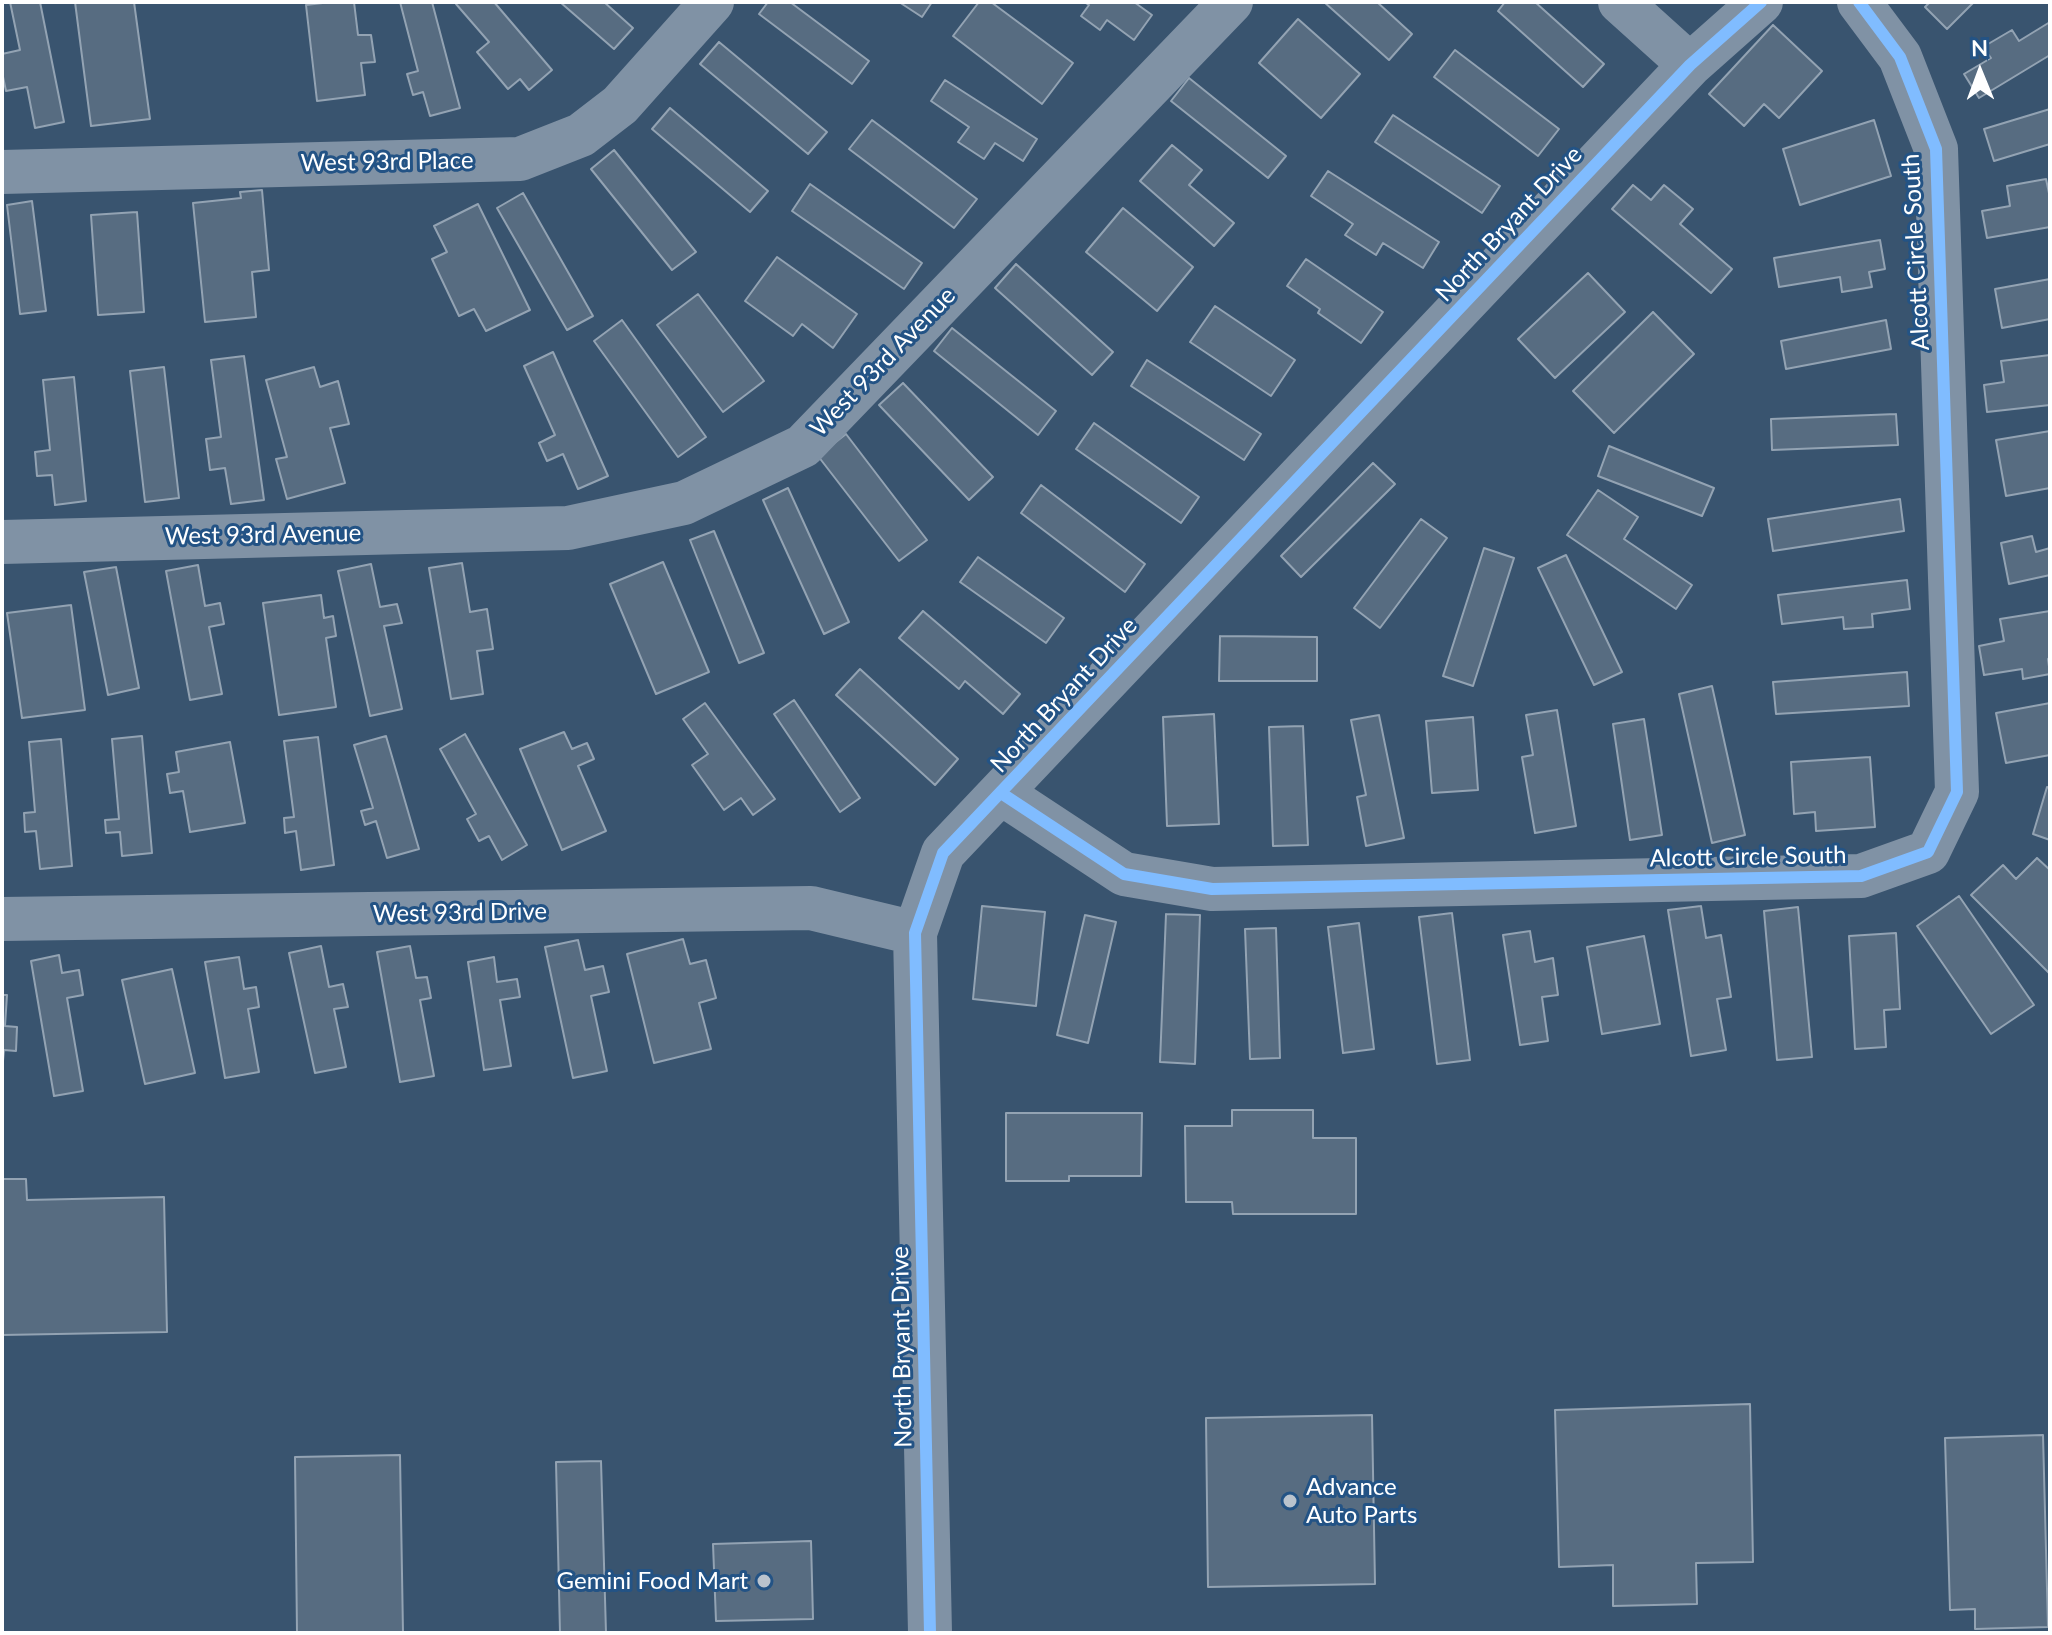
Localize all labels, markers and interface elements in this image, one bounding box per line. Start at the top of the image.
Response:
north arrow [1940,32,2020,112]
text: N [1971,34,1988,61]
street label: North Bryant Drive [1430,140,1588,308]
street label: West 93rd Place [300,146,474,178]
street label: Alcott Circle South [1896,153,1936,351]
street label: West 93rd Avenue [804,281,962,443]
street label: West 93rd Avenue [165,519,361,551]
street label: North Bryant Drive [985,611,1143,779]
street label: Alcott Circle South [1649,841,1847,873]
street label: West 93rd Drive [373,897,547,929]
street label: North Bryant Drive [886,1246,918,1448]
place label: Advance Auto Parts [1306,1473,1417,1529]
marker: Advance Auto Parts [1281,1492,1299,1510]
place label: Gemini Food Mart [557,1567,748,1595]
marker: Gemini Food Mart [755,1572,773,1590]

